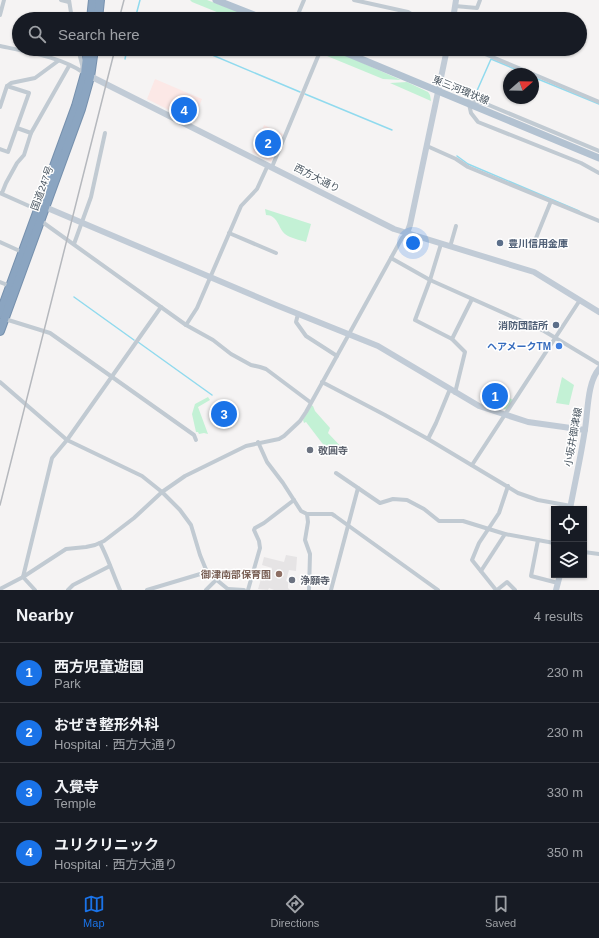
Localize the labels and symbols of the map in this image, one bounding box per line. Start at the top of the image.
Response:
north arrow [503,68,539,104]
street label: 東三河環状線 [431,74,491,106]
pin: 4 [171,95,197,125]
pin: 2 [255,128,281,158]
street label: 西方大通り [292,162,342,194]
street label: 国道247号 [29,164,55,212]
your location [403,233,423,253]
marker: 豊川信用金庫 [495,238,505,248]
place label: 豊川信用金庫 [508,238,568,249]
place label: 消防団詰所 [498,320,548,331]
marker: 消防団詰所 [551,320,561,330]
place label: ヘアメークTM [487,341,551,352]
marker: ヘアメークTM [554,341,564,351]
pin: 1 [482,381,508,411]
pin: 3 [211,399,237,429]
street label: 小坂井御津線 [562,407,584,467]
marker: 敬圓寺 [305,445,315,455]
place label: 敬圓寺 [318,445,348,456]
place label: 御津南部保育園 [200,569,271,580]
marker: 御津南部保育園 [274,569,284,579]
marker: 浄願寺 [287,575,297,585]
place label: 浄願寺 [300,575,330,586]

